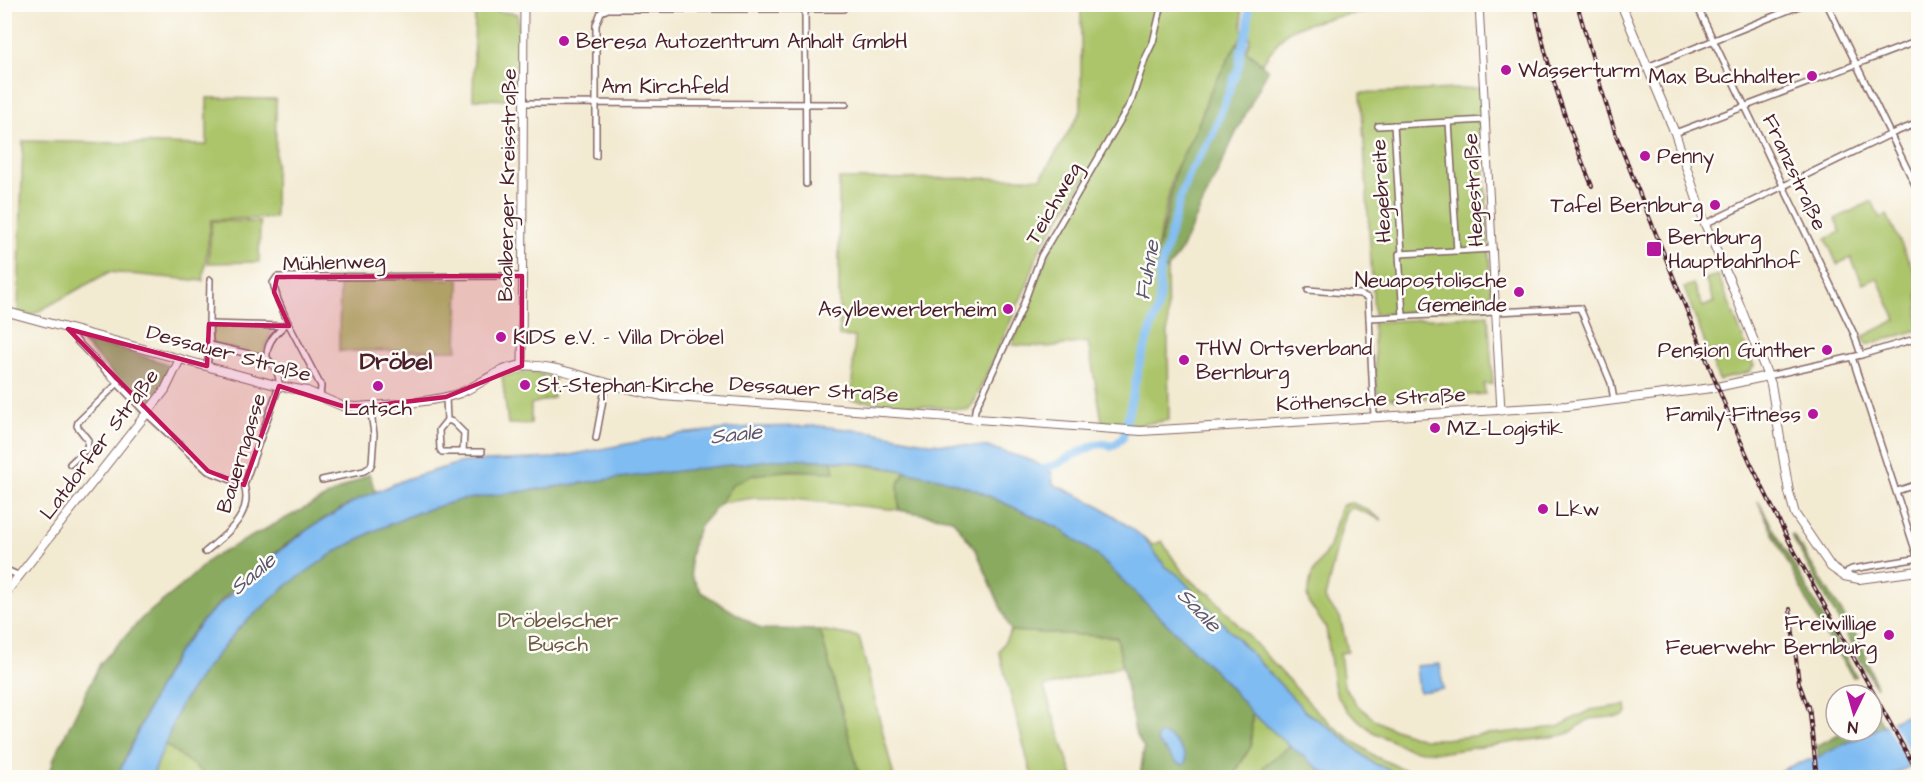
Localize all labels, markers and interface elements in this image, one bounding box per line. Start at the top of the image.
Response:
place label: Beresa Autozentrum Anhalt GmbH [576,27,908,56]
marker: Beresa Autozentrum Anhalt GmbH [557,34,571,48]
place label: Wasserturm [1518,56,1640,85]
place label: Max Buchhalter [1649,62,1800,91]
marker: Wasserturm [1499,63,1513,77]
street label: Baalberger Kreisstraße [491,68,526,302]
marker: Max Buchhalter [1805,69,1819,83]
street label: Am Kirchfeld [601,72,729,101]
street label: Franzstraße [1755,109,1834,235]
street label: Hegestraße [1456,132,1493,248]
street label: Hegebreite [1364,138,1401,244]
place label: Penny [1657,142,1715,173]
marker: Penny [1638,149,1652,163]
street label: Teichweg [1018,157,1090,251]
place label: Tafel Bernburg [1550,191,1703,222]
marker: Tafel Bernburg [1708,198,1722,212]
place label: Bernburg Hauptbahnhof [1668,223,1801,277]
water label: Fuhne [1127,237,1168,303]
marker: Bernburg Hauptbahnhof [1645,240,1663,258]
street label: Mühlenweg [282,246,386,281]
place label: Neuapostolische Gemeinde [1355,266,1507,319]
marker: Neuapostolische Gemeinde [1512,285,1526,299]
place label: Asylbewerberheim [818,295,997,326]
marker: Asylbewerberheim [1001,302,1015,316]
street label: Dessauer Straße [143,318,314,389]
place label: KIDS e.V. - Villa Dröbel [513,323,724,352]
marker: KIDS e.V. - Villa Dröbel [494,330,508,344]
place label: THW Ortsverband Bernburg [1196,334,1372,389]
place label: Pension Günther [1658,336,1815,365]
marker: Pension Günther [1820,343,1834,357]
district label: Dröbel [360,345,432,379]
marker: THW Ortsverband Bernburg [1177,353,1191,367]
street label: Latdorfer Straße [33,363,166,526]
street label: Dessauer Straße [729,369,899,410]
place label: St.-Stephan-Kirche [537,371,714,401]
marker: St.-Stephan-Kirche [518,378,532,392]
marker: Latsch [371,379,385,393]
street label: Köthensche Straße [1275,380,1467,419]
street label: Bauerngasse [210,390,275,517]
place label: Latsch [344,394,413,423]
place label: Family-Fitness [1666,400,1801,431]
marker: Family-Fitness [1806,407,1820,421]
place label: MZ-Logistik [1447,414,1563,445]
water label: Saale [709,416,765,453]
marker: MZ-Logistik [1428,421,1442,435]
place label: Lkw [1555,495,1599,524]
marker: Lkw [1536,502,1550,516]
water label: Saale [223,545,284,603]
water label: Saale [1170,581,1229,640]
park label: Dröbelscher Busch [498,606,619,659]
place label: Freiwillige Feuerwehr Bernburg [1666,609,1877,664]
marker: Freiwillige Feuerwehr Bernburg [1882,628,1896,642]
north arrow [1824,683,1884,743]
text: N [1847,716,1859,738]

